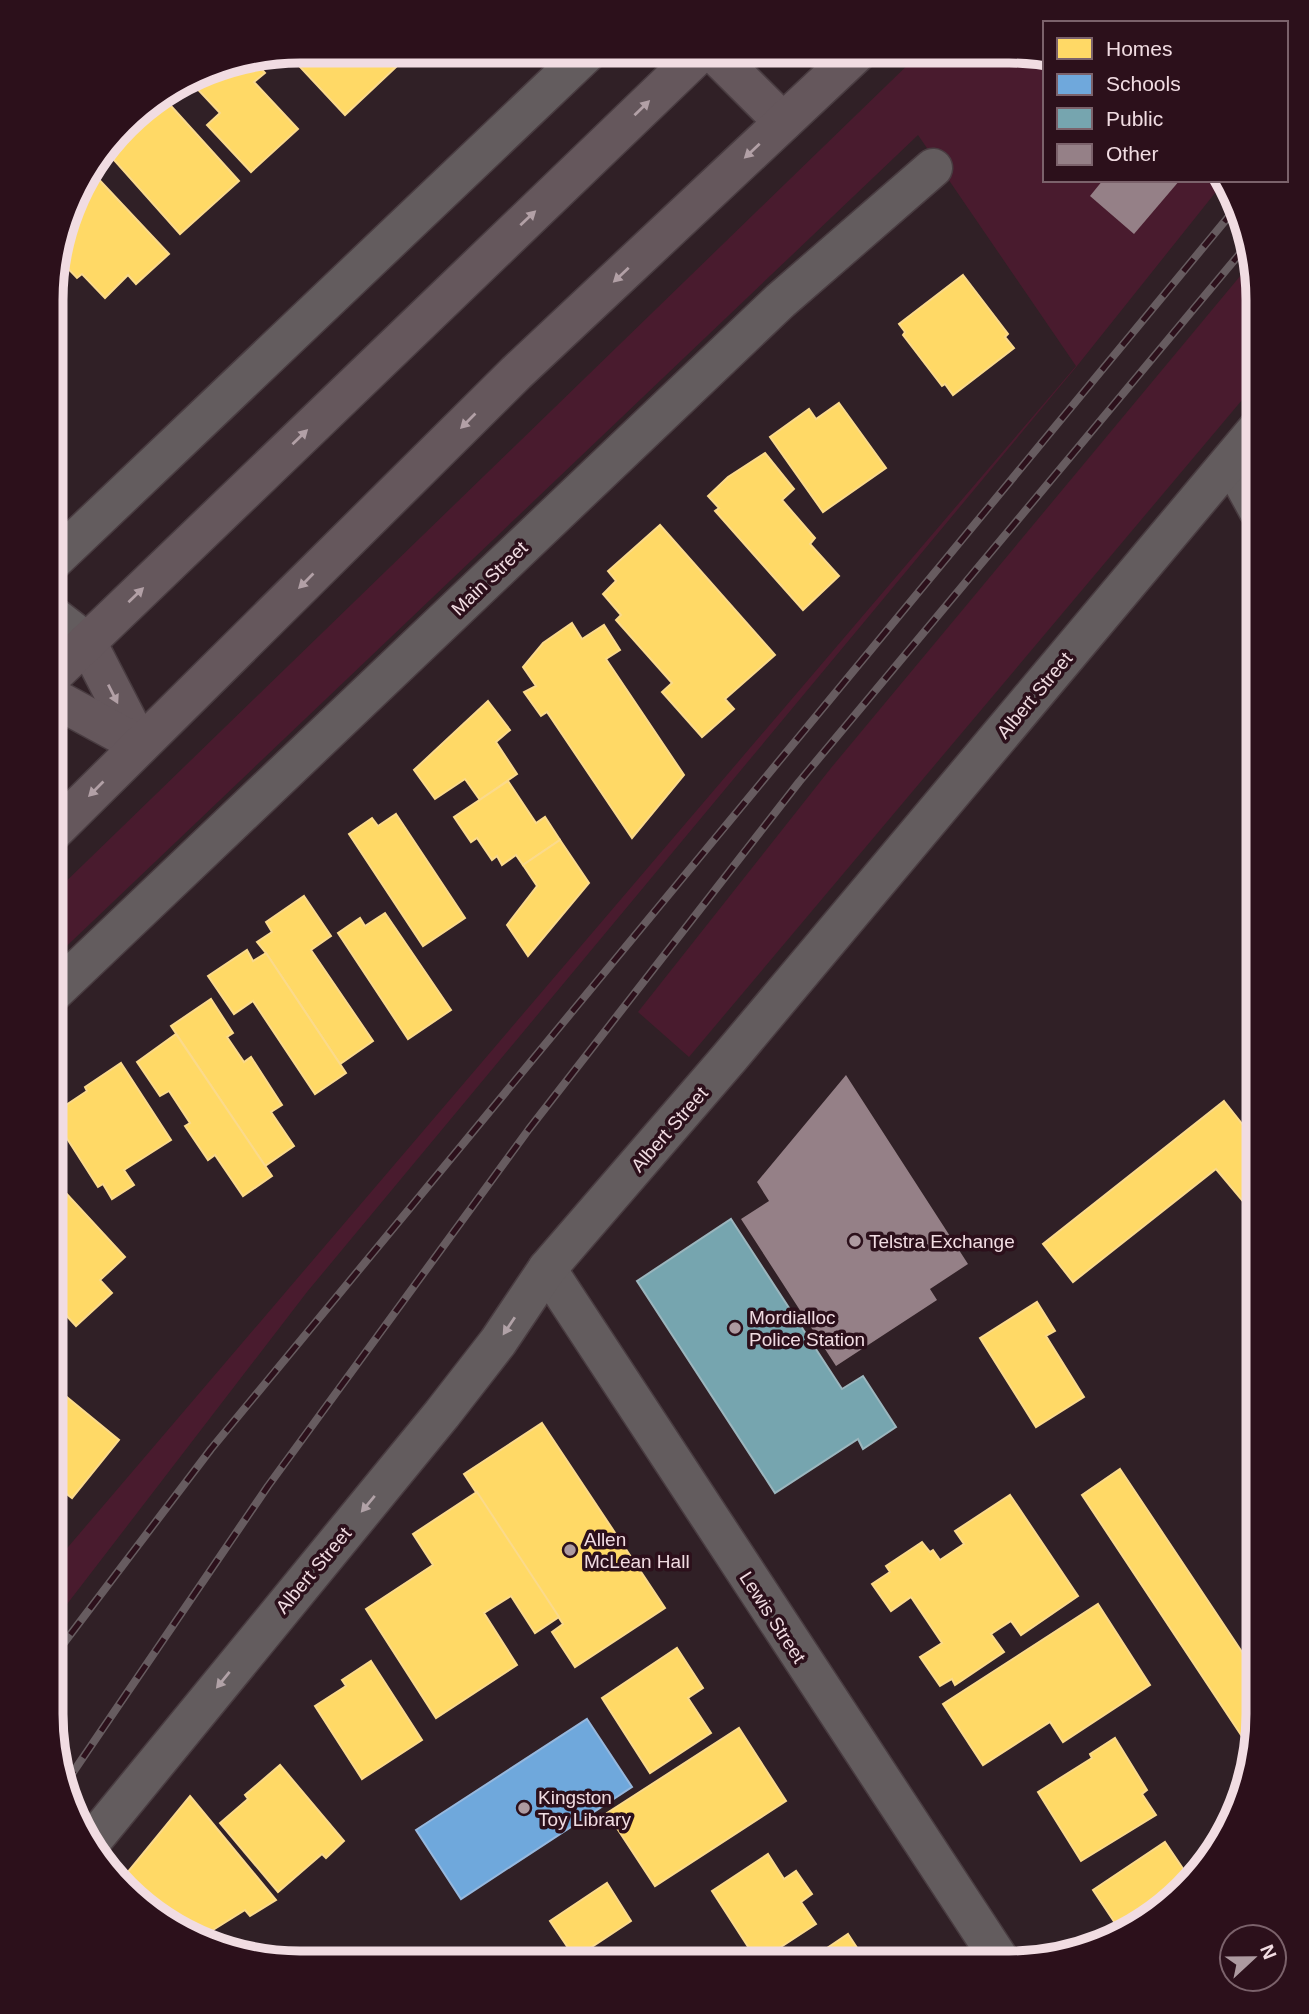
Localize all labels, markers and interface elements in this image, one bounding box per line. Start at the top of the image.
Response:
legend [1043,21,1288,182]
text: Homes [1106,37,1173,60]
text: Schools [1106,72,1181,95]
one-way arrow [634,100,651,117]
text: Public [1106,107,1163,130]
text: Other [1106,142,1159,165]
one-way arrow [744,143,761,159]
one-way arrow [519,211,536,227]
one-way arrow [613,267,630,283]
one-way arrow [460,412,476,429]
one-way arrow [291,429,308,445]
street label: Main Street [447,537,532,620]
one-way arrow [298,573,314,589]
one-way arrow [127,587,144,603]
street label: Albert Street [992,648,1077,743]
one-way arrow [107,684,119,704]
one-way arrow [88,781,105,797]
street label: Albert Street [627,1082,712,1176]
place label: Telstra Exchange [869,1231,1015,1252]
marker: Telstra Exchange [847,1233,863,1249]
place label: Mordialloc Police Station [749,1307,865,1350]
one-way arrow [503,1316,516,1335]
marker: Mordialloc Police Station [727,1320,743,1336]
one-way arrow [360,1495,375,1513]
street label: Albert Street [271,1523,356,1618]
place label: Allen McLean Hall [584,1529,690,1572]
marker: Allen McLean Hall [562,1542,578,1558]
street label: Lewis Street [735,1568,810,1667]
one-way arrow [216,1671,231,1688]
place label: Kingston Toy Library [538,1787,631,1830]
marker: Kingston Toy Library [516,1800,532,1816]
north arrow [1218,1923,1288,1993]
text: N [1256,1942,1281,1962]

